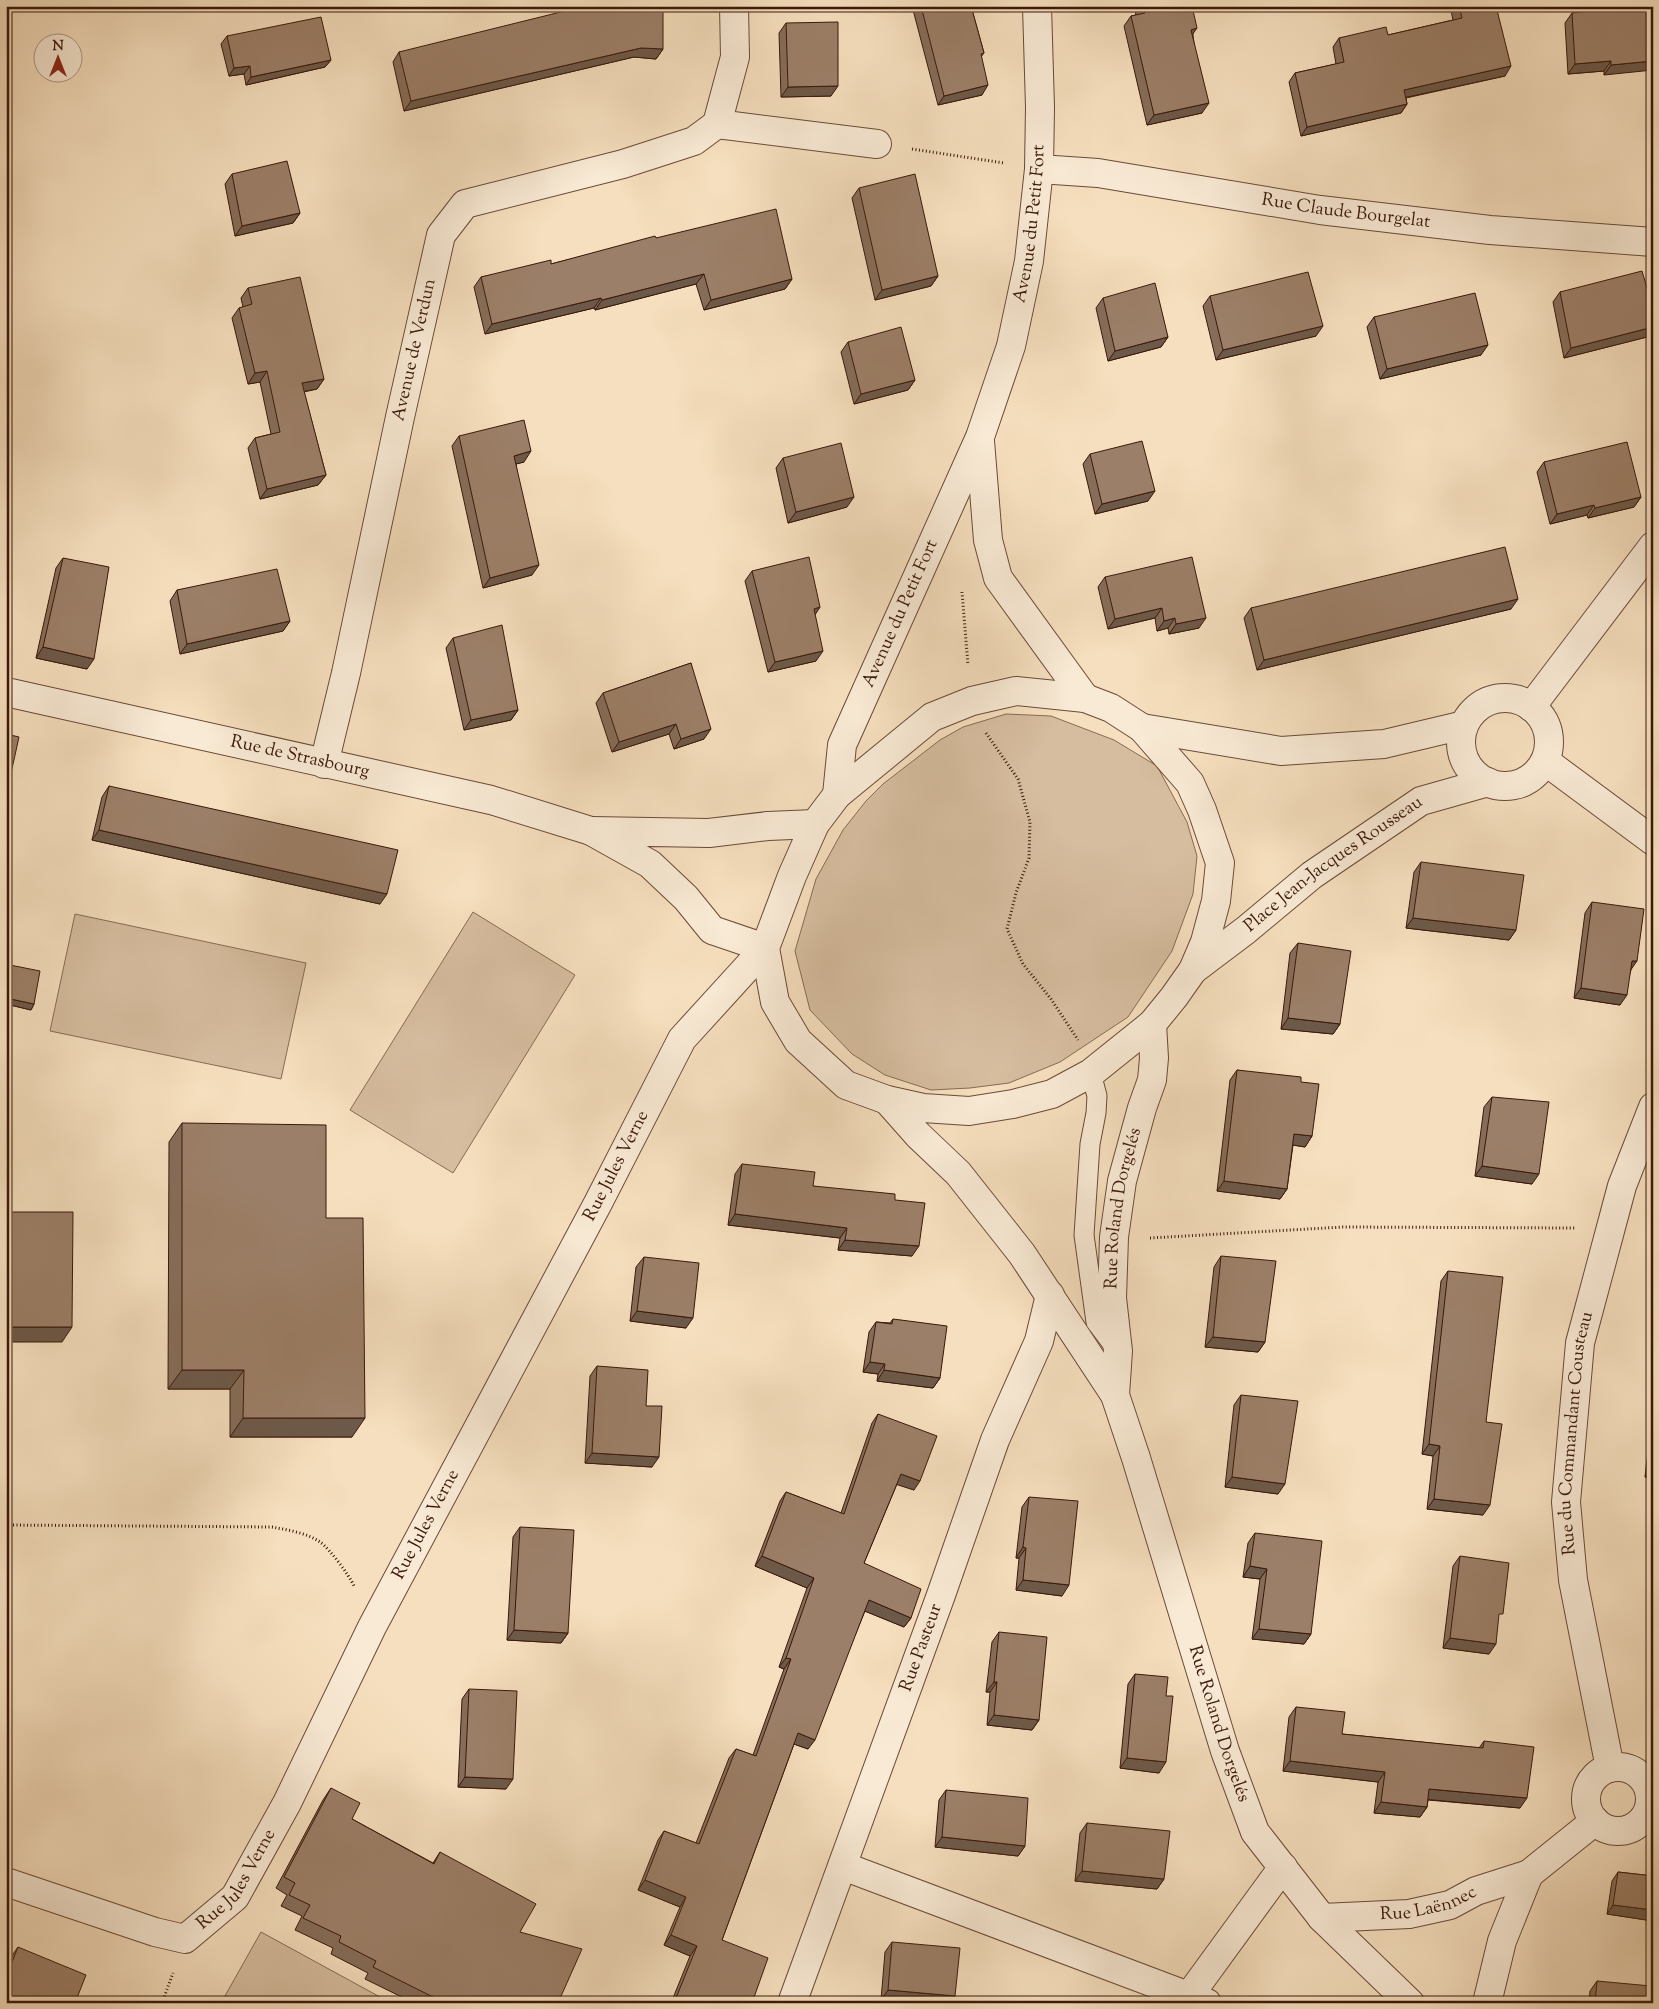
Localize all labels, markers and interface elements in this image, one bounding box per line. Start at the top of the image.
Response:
north arrow [32,32,82,82]
text: N [52,37,64,57]
street label: Avenue du Petit Fort [1007,144,1052,305]
street label: Rue Claude Bourgelat [1260,187,1432,236]
street label: Avenue de Verdun [386,276,444,424]
street label: Avenue du Petit Fort [856,536,945,692]
street label: Rue de Strasbourg [228,729,372,786]
street label: Place Jean-Jacques Rousseau [1239,790,1428,939]
street label: Rue Jules Verne [577,1106,656,1226]
street label: Rue Roland Dorgelés [1099,1125,1149,1289]
street label: Rue du Commandant Cousteau [1553,1309,1601,1556]
street label: Rue Jules Verne [386,1465,467,1585]
street label: Rue Pasteur [894,1600,950,1696]
street label: Rue Roland Dorgelés [1181,1643,1256,1806]
street label: Rue Jules Verne [191,1825,283,1937]
street label: Rue Laënnec [1379,1880,1482,1928]

